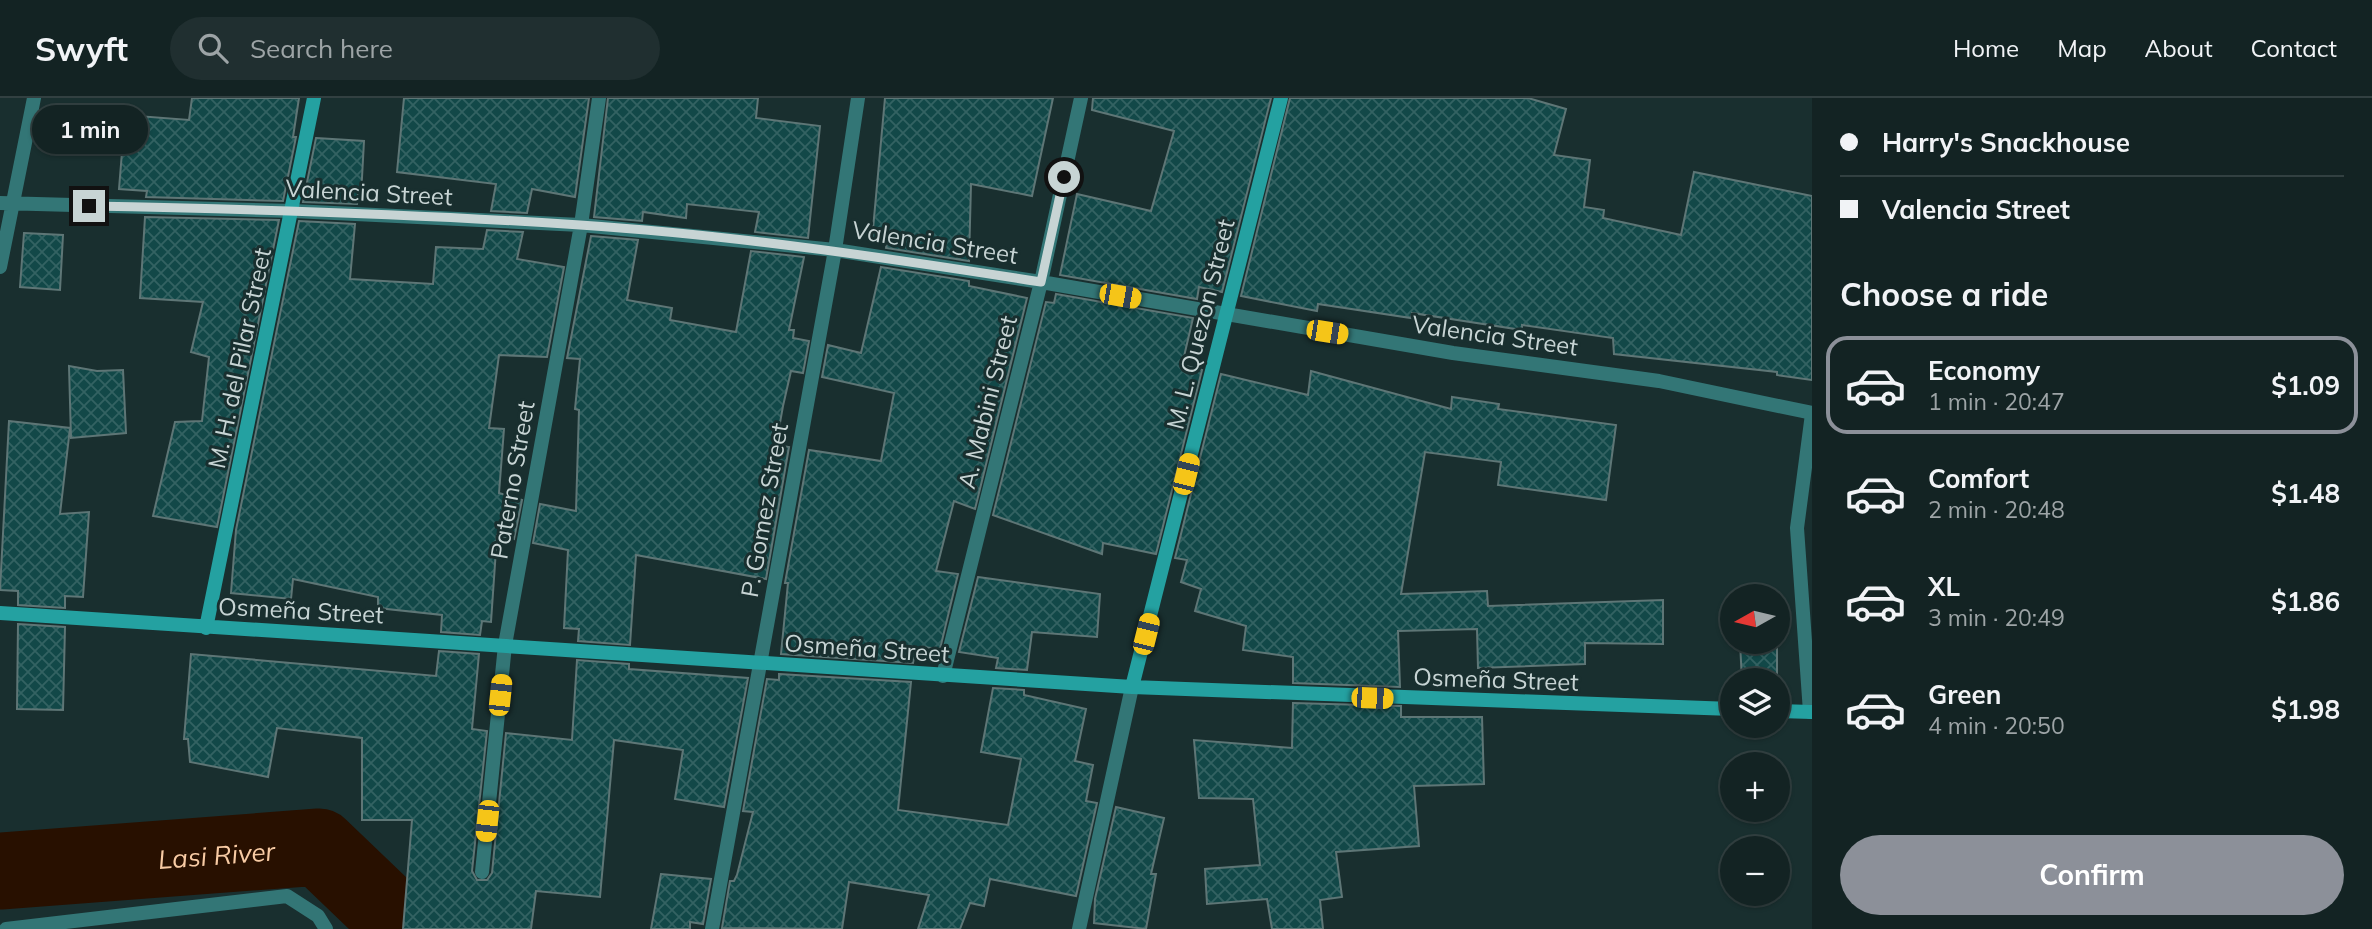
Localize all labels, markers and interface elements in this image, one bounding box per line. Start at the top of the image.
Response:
search box [170,17,660,80]
text: Swyft [35,28,128,69]
icon: search [194,29,232,67]
text: Search here [250,32,393,65]
text: Home [1953,33,2019,63]
text: Map [2057,33,2107,63]
text: About [2145,33,2213,63]
text: Contact [2251,33,2337,63]
callout: 1 min [31,105,147,154]
text: 1 min [60,115,120,144]
text: Harry's Snackhouse [1882,126,2130,159]
route start [1048,161,1080,193]
street label: Valencia Street [285,173,453,211]
route end [73,190,105,222]
text: Valencia Street [1882,193,2070,226]
street label: Valencia Street [850,214,1020,270]
street label: M. L. Quezon Street [1159,216,1241,432]
street label: M. H. del Pilar Street [201,245,277,471]
text: Choose a ride [1840,274,2048,314]
car [1098,282,1143,310]
street label: Valencia Street [1410,309,1580,361]
street label: A. Mabini Street [951,312,1023,492]
car [1305,318,1350,346]
icon: car [1844,354,1907,417]
text: Economy [1928,354,2040,387]
text: $1.09 [2271,369,2340,402]
text: 1 min · 20:47 [1928,387,2065,416]
street label: Paterno Street [483,399,541,561]
street label: P. Gomez Street [734,420,794,600]
car [1171,451,1202,497]
icon: car [1844,462,1907,525]
text: Comfort [1928,462,2029,495]
text: $1.48 [2271,477,2340,510]
text: 2 min · 20:48 [1928,495,2065,524]
icon: car [1844,570,1907,633]
text: XL [1928,570,1960,603]
north arrow [1720,584,1790,654]
map controls [1720,584,1790,906]
text: $1.86 [2271,585,2340,618]
street label: Osmeña Street [218,591,384,629]
text: 3 min · 20:49 [1928,603,2065,632]
car [1131,611,1162,657]
street label: Osmeña Street [783,627,951,669]
street label: Osmeña Street [1413,661,1579,697]
button: layers [1720,668,1790,738]
car [488,673,513,717]
icon: car [1844,678,1907,741]
text: Green [1928,678,2001,711]
car [1351,687,1394,709]
text: $1.98 [2271,693,2340,726]
text: 4 min · 20:50 [1928,711,2065,740]
button: + [1720,752,1790,822]
car [475,799,500,843]
water label: Lasi River [157,834,278,876]
button: Confirm [1840,835,2344,915]
button: − [1720,836,1790,906]

